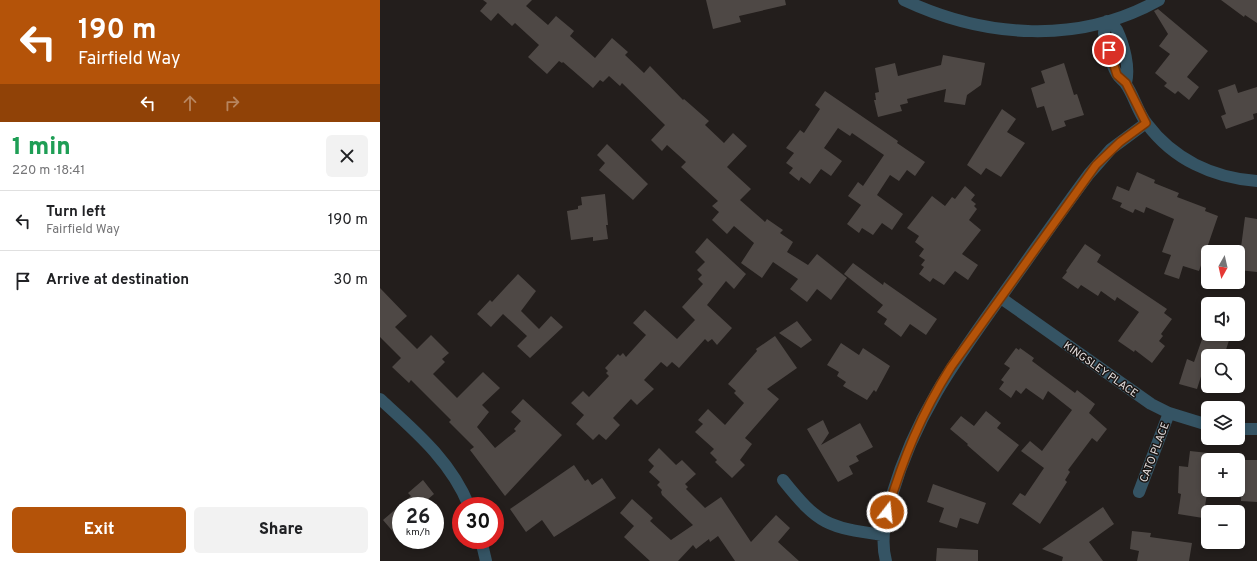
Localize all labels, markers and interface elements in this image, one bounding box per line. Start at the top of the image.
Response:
text: 190 m [78,13,156,49]
icon: left [12,16,64,68]
pin [1092,33,1126,67]
icon: arrive [1098,39,1120,61]
text: Fairfield Way [78,48,180,71]
icon: left [137,92,159,114]
icon: ahead [179,92,201,114]
icon: right [221,92,243,114]
text: 1 min [12,133,71,163]
button: close [326,135,368,177]
text: 220 m · 18:41 [12,163,85,179]
text: Turn left [46,203,106,222]
icon: left [12,210,34,232]
text: 190 m [328,211,368,230]
text: Fairfield Way [46,222,120,238]
north arrow [1201,245,1245,289]
map controls [1201,245,1245,549]
icon: arrive [12,270,34,292]
text: Arrive at destination [46,271,189,290]
text: 30 m [333,271,368,290]
button: sound [1201,297,1245,341]
street label: KINGSLEY PLACE [1060,339,1140,401]
button: search [1201,349,1245,393]
button: layers [1201,401,1245,445]
street label: CATO PLACE [1137,420,1173,485]
button: + [1201,453,1245,497]
position arrow [866,491,908,533]
speed limit sign: 30 [452,497,504,549]
text: 26 [406,505,430,531]
button: − [1201,505,1245,549]
button: Exit [12,507,186,553]
button: Share [194,507,368,553]
text: km/h [406,526,430,539]

